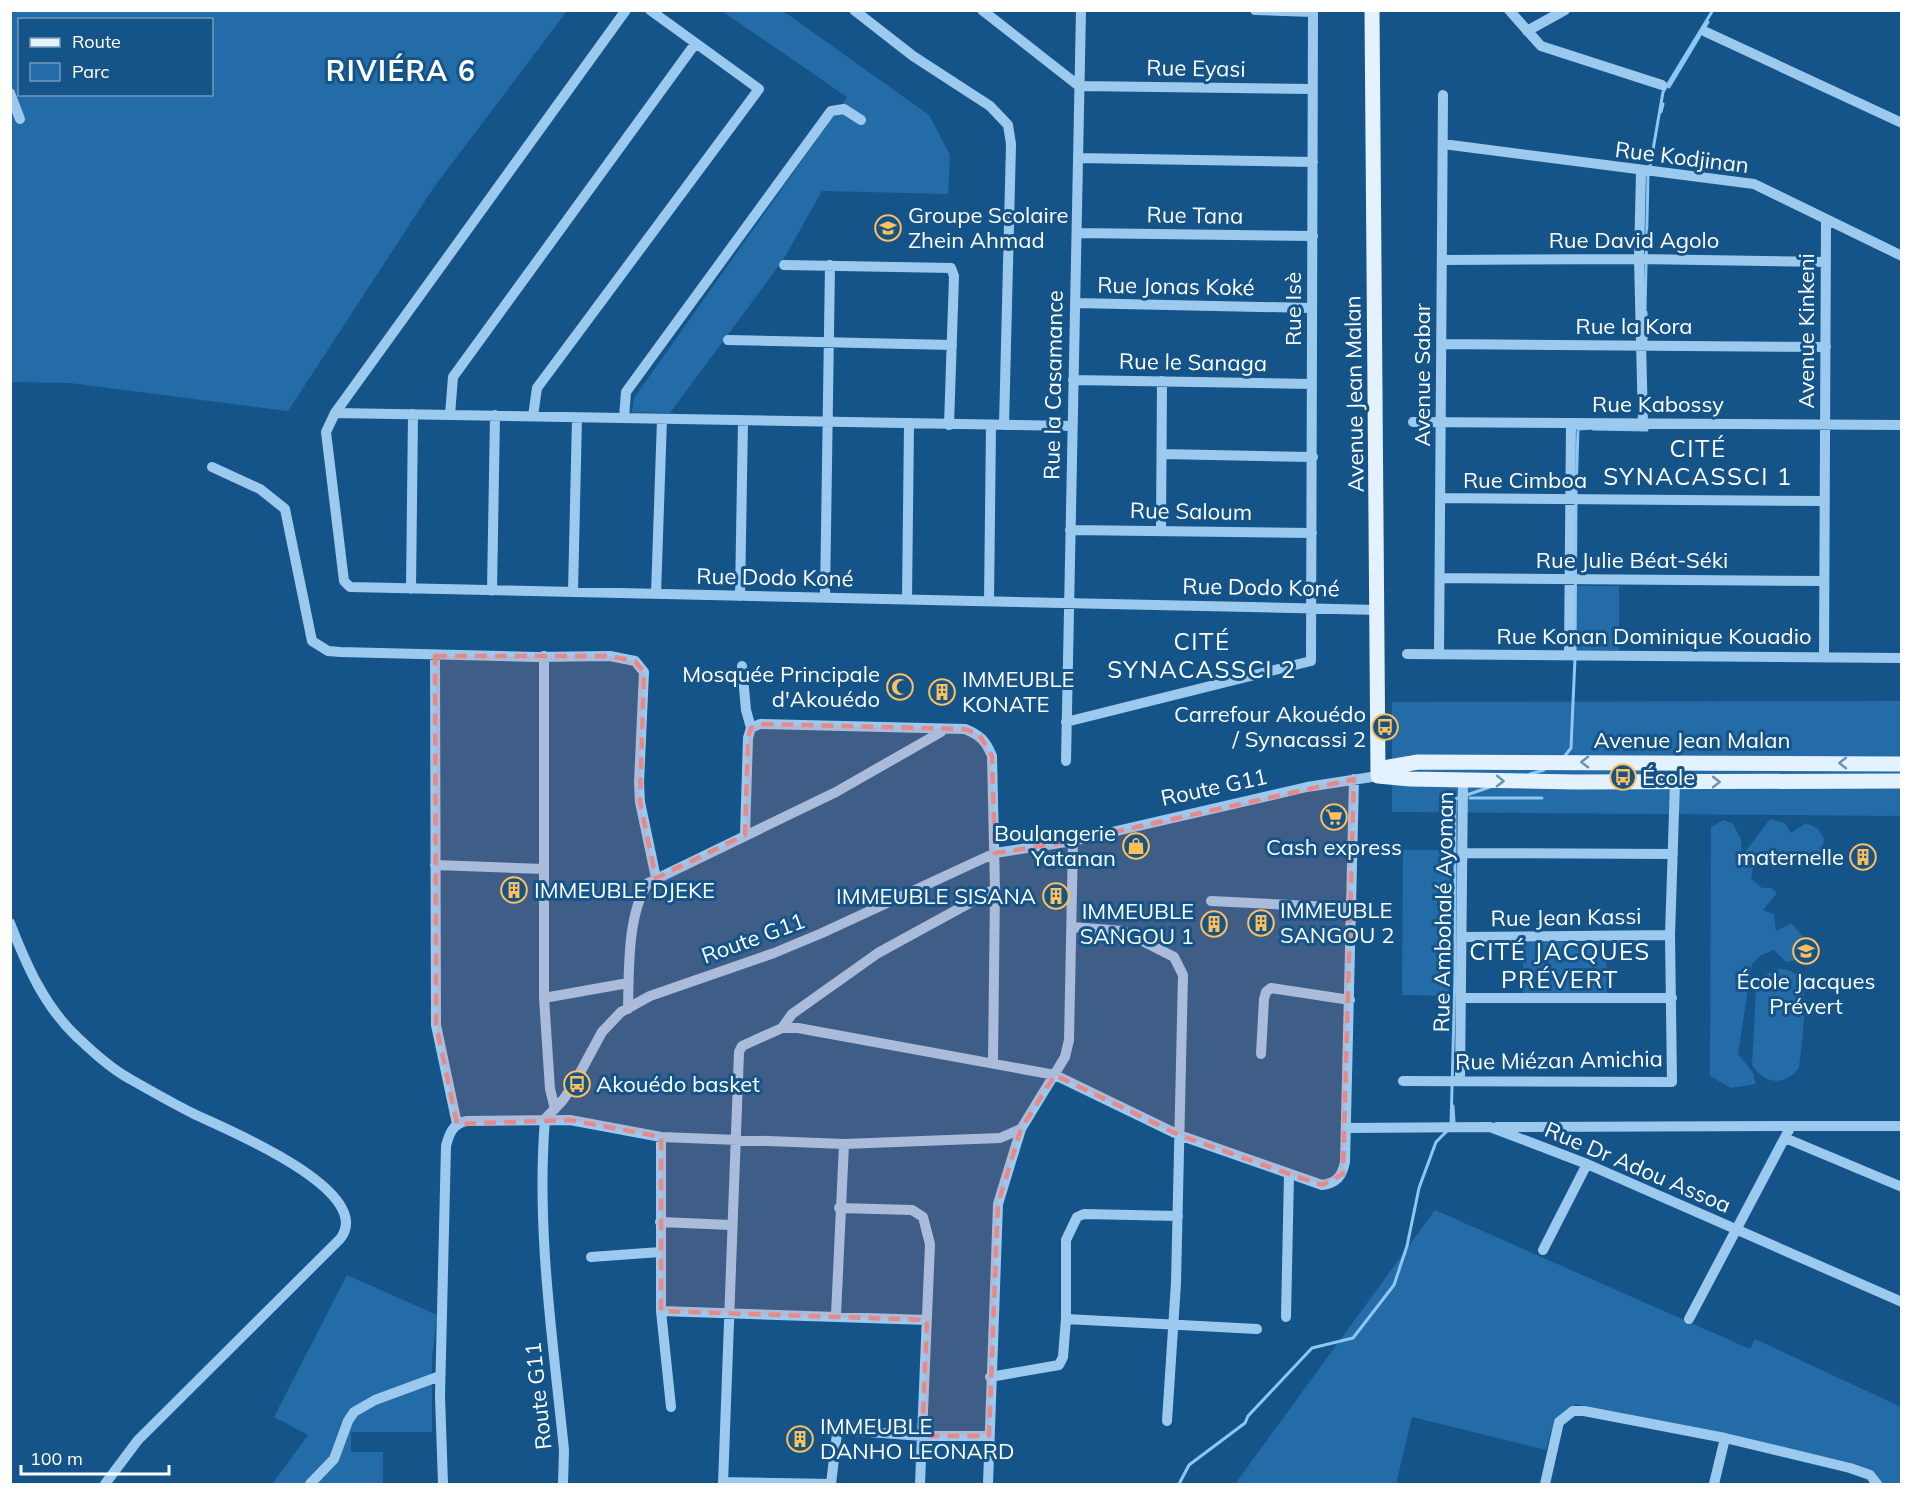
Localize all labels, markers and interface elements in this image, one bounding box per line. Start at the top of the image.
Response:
legend [18,18,213,96]
text: Route [72,30,121,53]
district label: RIVIÉRA 6 [326,53,476,88]
street label: Rue Eyasi [1146,53,1246,83]
text: Parc [72,60,110,83]
street label: Rue Kodjinan [1614,135,1750,179]
street label: Rue Tana [1146,200,1244,230]
place label: Groupe Scolaire Zhein Ahmad [908,201,1069,254]
school or university icon: Groupe Scolaire Zhein Ahmad [873,213,903,243]
street label: Rue David Agolo [1549,226,1719,254]
street label: Avenue Kinkeni [1792,253,1820,409]
street label: Rue Jonas Koké [1097,271,1255,301]
street label: Rue Isè [1279,272,1307,346]
street label: Rue la Casamance [1037,290,1069,480]
street label: Avenue Jean Malan [1338,295,1370,493]
street label: Avenue Sabar [1408,303,1436,447]
street label: Rue la Kora [1575,312,1693,340]
street label: Rue le Sanaga [1119,347,1267,377]
street label: Rue Kabossy [1592,390,1724,418]
district label: CITÉ SYNACASSCI 1 [1603,433,1793,491]
street label: Rue Cimboa [1463,466,1587,494]
street label: Rue Saloum [1130,496,1252,526]
street label: Rue Julie Béat-Séki [1536,546,1728,574]
street label: Rue Dodo Koné [696,562,854,592]
street label: Rue Dodo Koné [1182,572,1340,602]
street label: Rue Konan Dominique Kouadio [1496,622,1812,650]
district label: CITÉ SYNACASSCI 2 [1107,626,1297,684]
place label: Mosquée Principale d'Akouédo [682,660,880,713]
place label: IMMEUBLE KONATE [962,665,1074,718]
mosque icon: Mosquée Principale d'Akouédo [885,672,915,702]
building icon: IMMEUBLE KONATE [927,677,957,707]
place label: Carrefour Akouédo / Synacassi 2 [1174,700,1366,753]
bus stop icon: Carrefour Akouédo / Synacassi 2 [1370,712,1400,742]
street label: Avenue Jean Malan [1594,726,1790,754]
one-way arrow [1581,756,1590,768]
one-way arrow [1839,757,1848,769]
street label: Route G11 [1158,762,1270,812]
bus stop icon: École [1608,762,1638,792]
place label: École [1642,763,1695,791]
one-way arrow [1495,774,1504,787]
one-way arrow [1711,776,1720,788]
street label: Rue Ambohalé Ayoman [1427,791,1459,1033]
supermarket icon: Cash express [1319,802,1349,832]
place label: Boulangerie Yatanan [994,819,1116,872]
shop icon: Boulangerie Yatanan [1121,831,1151,861]
place label: Cash express [1266,833,1402,861]
building icon: maternelle [1848,842,1878,872]
place label: maternelle [1737,843,1844,871]
building icon: IMMEUBLE DJEKE [499,875,529,905]
place label: IMMEUBLE DJEKE [534,876,715,904]
building icon: IMMEUBLE SISANA [1041,881,1071,911]
place label: IMMEUBLE SISANA [836,882,1036,910]
place label: IMMEUBLE SANGOU 2 [1280,896,1394,949]
place label: IMMEUBLE SANGOU 1 [1080,897,1194,950]
street label: Rue Jean Kassi [1490,902,1642,932]
street label: Route G11 [697,906,809,970]
building icon: IMMEUBLE SANGOU 2 [1246,908,1276,938]
building icon: IMMEUBLE SANGOU 1 [1199,909,1229,939]
district label: CITÉ JACQUES PRÉVERT [1469,936,1651,994]
school or university icon: École Jacques Prévert [1791,936,1821,966]
place label: École Jacques Prévert [1737,967,1875,1020]
street label: Rue Miézan Amichia [1455,1044,1663,1076]
bus stop icon: Akouédo basket [562,1069,592,1099]
place label: Akouédo basket [596,1070,760,1098]
street label: Rue Dr Adou Assoa [1541,1115,1735,1219]
street label: Route G11 [518,1341,558,1451]
place label: IMMEUBLE DANHO LEONARD [820,1412,1014,1465]
building icon: IMMEUBLE DANHO LEONARD [785,1424,815,1454]
scale bar [21,1438,170,1476]
text: 100 m [30,1447,83,1470]

